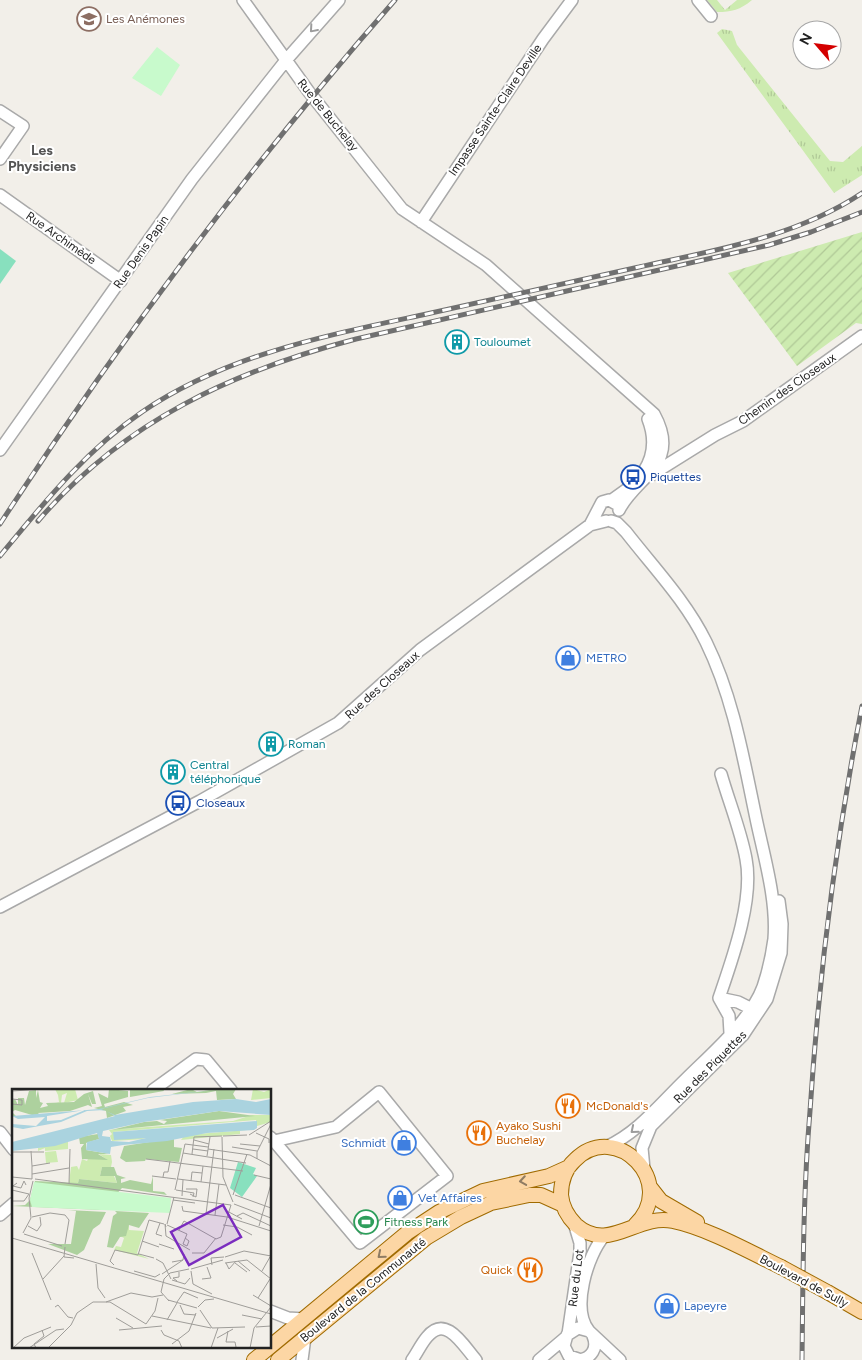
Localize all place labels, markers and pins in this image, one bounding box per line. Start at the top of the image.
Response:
school or university icon: Les Anémones [76,6,102,32]
place label: Les Anémones [106,12,185,26]
building icon: Touloumet [444,329,470,355]
place label: Touloumet [474,335,532,349]
bus stop icon: Piquettes [620,464,646,490]
place label: Piquettes [650,470,702,484]
shop icon: METRO [555,645,581,671]
place label: METRO [586,651,627,665]
building icon: Roman [258,731,284,757]
place label: Roman [288,737,326,751]
place label: Central téléphonique [190,758,261,786]
building icon: Central téléphonique [160,759,186,785]
bus stop icon: Closeaux [165,790,191,816]
place label: Closeaux [196,796,245,810]
restaurant icon: McDonald's [555,1093,581,1119]
place label: McDonald's [586,1099,649,1113]
place label: Ayako Sushi Buchelay [496,1119,561,1147]
restaurant icon: Ayako Sushi Buchelay [466,1120,492,1146]
shop icon: Schmidt [391,1130,417,1156]
place label: Schmidt [341,1136,386,1150]
shop icon: Vet Affaires [387,1185,413,1211]
place label: Vet Affaires [418,1191,482,1205]
sports icon: Fitness Park [353,1209,379,1235]
place label: Fitness Park [384,1215,448,1229]
restaurant icon: Quick [517,1257,543,1283]
place label: Quick [481,1263,512,1277]
shop icon: Lapeyre [654,1293,680,1319]
place label: Lapeyre [684,1299,727,1313]

